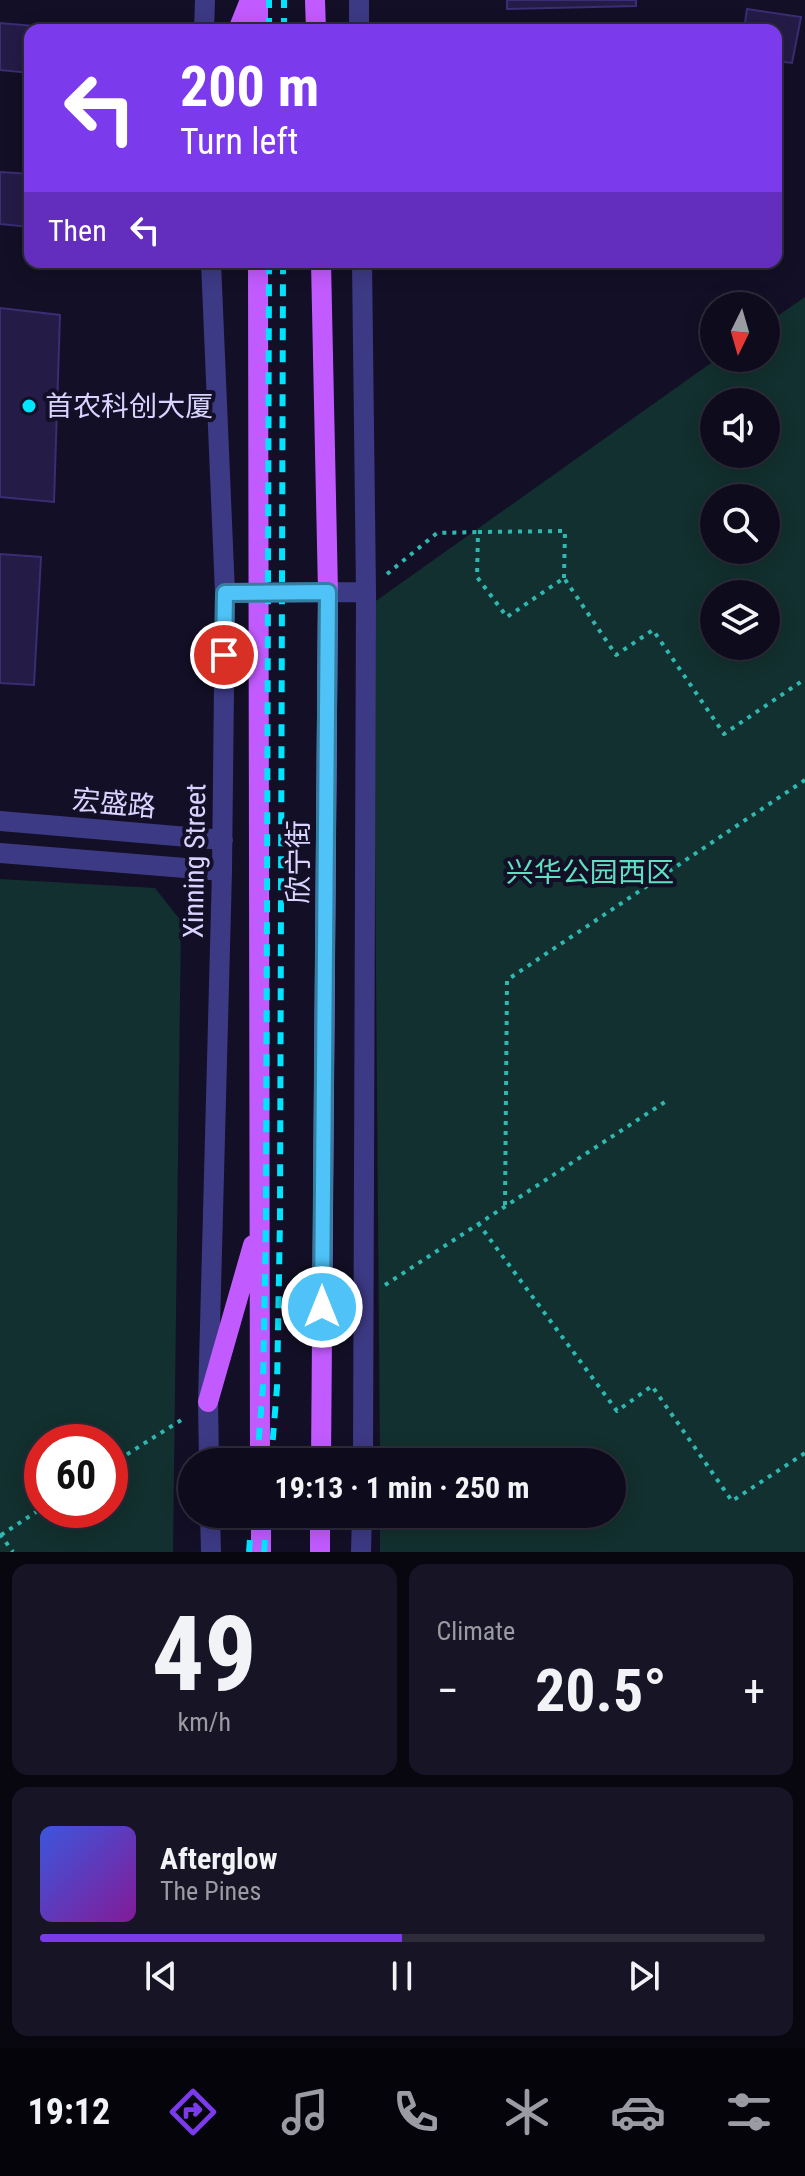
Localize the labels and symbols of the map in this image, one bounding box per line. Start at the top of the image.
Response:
north arrow [700,292,780,372]
place label: 首农科创大厦 [45,390,213,423]
marker: 首农科创大厦 [20,397,38,415]
pin [190,621,258,689]
street label: 宏盛路 [71,783,157,824]
street label: Xinning Street [177,783,212,939]
street label: 欣宁街 [282,820,315,904]
park label: 兴华公园西区 [506,856,674,889]
position arrow [280,1265,364,1349]
speed limit sign: 60 [24,1424,128,1528]

